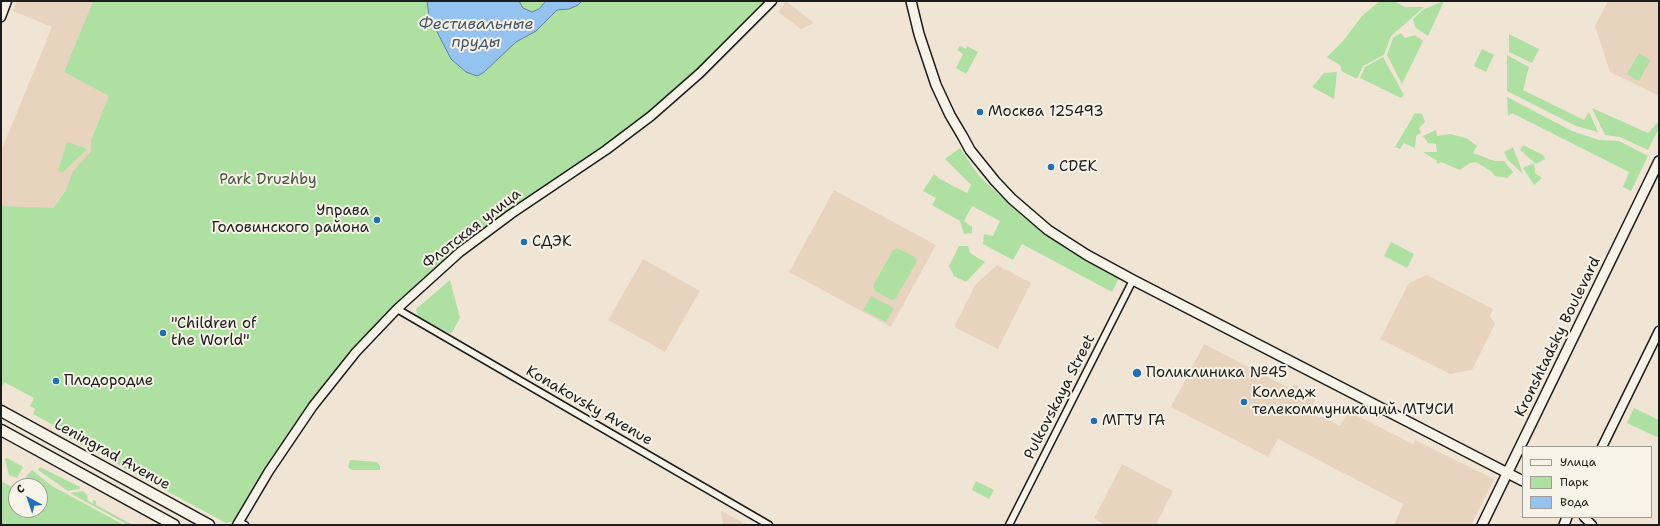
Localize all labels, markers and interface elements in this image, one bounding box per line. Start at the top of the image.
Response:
water label: Фестивальные пруды [419,15,533,53]
place label: Москва 125493 [988,103,1104,121]
marker: Москва 125493 [975,107,985,117]
place label: CDEK [1059,158,1097,176]
marker: CDEK [1046,162,1056,172]
park label: Park Druzhby [219,171,317,189]
street label: Флотская улица [419,185,525,273]
place label: Управа Головинского района [212,202,369,237]
marker: Управа Головинского района [372,215,382,225]
place label: СДЭК [532,233,572,251]
marker: СДЭК [519,237,529,247]
street label: Kronshtadsky Boulevard [1511,254,1605,420]
place label: "Children of the World" [171,315,256,350]
marker: "Children of the World" [158,328,168,338]
street label: Pulkovskaya Street [1021,331,1099,463]
street label: Konakovsky Avenue [522,362,656,450]
place label: Поликлиника №45 [1146,364,1287,382]
marker: Поликлиника №45 [1131,367,1143,379]
place label: Плодородие [64,372,153,390]
marker: Плодородие [51,376,61,386]
place label: Колледж телекоммуникаций МТУСИ [1252,384,1454,419]
marker: Колледж телекоммуникаций МТУСИ [1239,397,1249,407]
place label: МГТУ ГА [1102,412,1165,430]
street label: Leningrad Avenue [51,416,173,494]
marker: МГТУ ГА [1089,416,1099,426]
legend [1522,446,1652,518]
text: Улица [1560,454,1596,470]
text: Парк [1560,474,1588,490]
north arrow [8,478,48,518]
text: С [13,481,28,497]
text: Вода [1560,494,1589,510]

